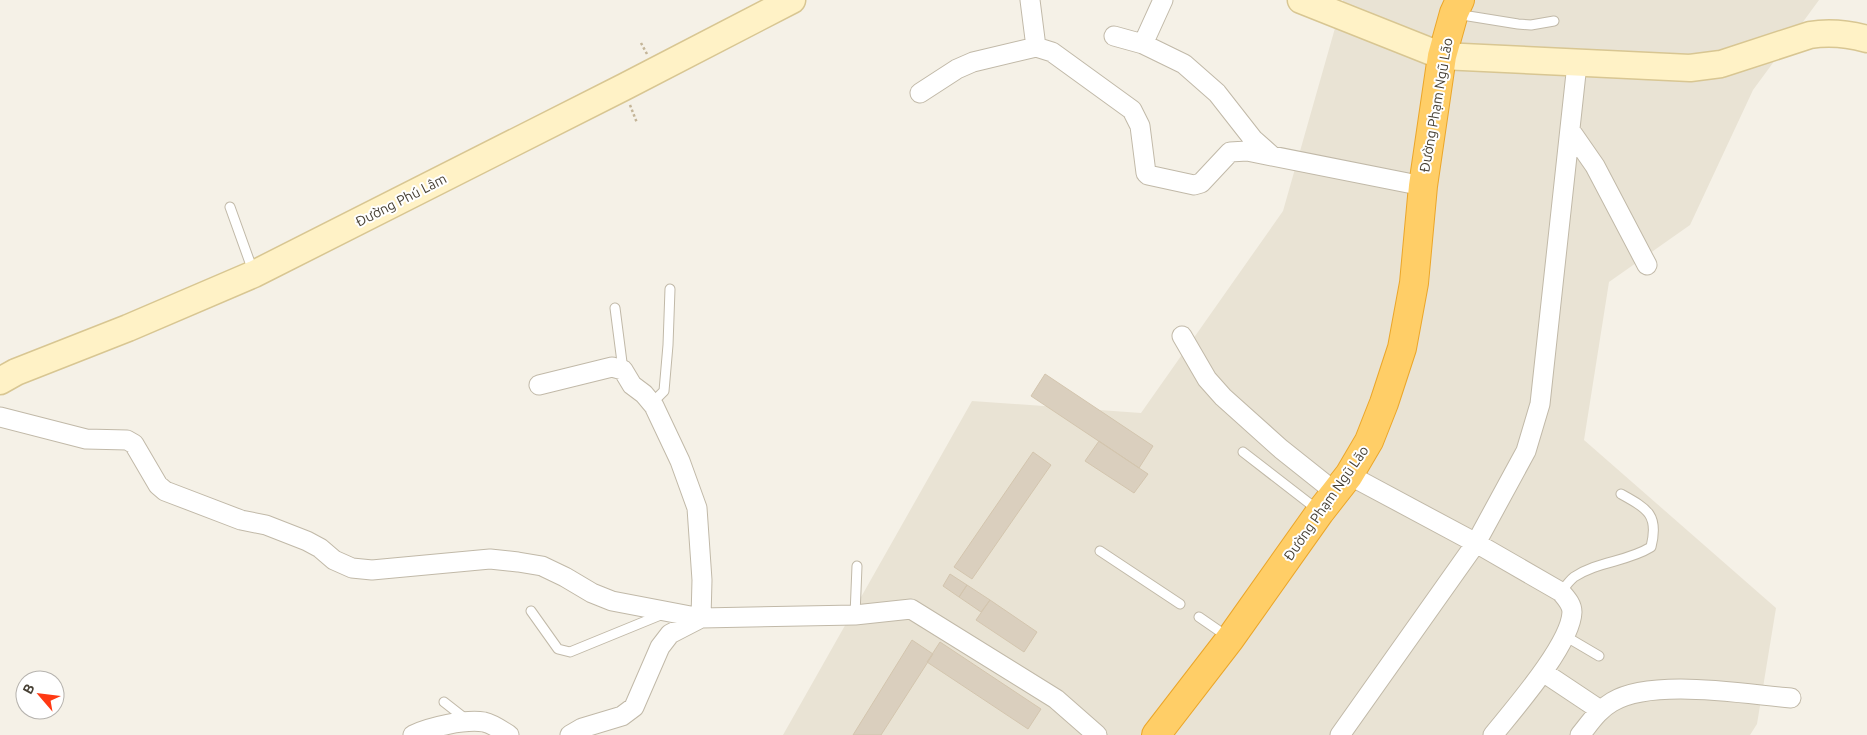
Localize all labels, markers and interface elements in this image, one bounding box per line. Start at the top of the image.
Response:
street label: Đường Phạm Ngũ Lão [1416,36,1456,174]
street label: Đường Phú Lâm [353,170,449,230]
street label: Đường Phạm Ngũ Lão [1280,443,1372,563]
north arrow [15,670,65,720]
text: B [19,681,38,697]

